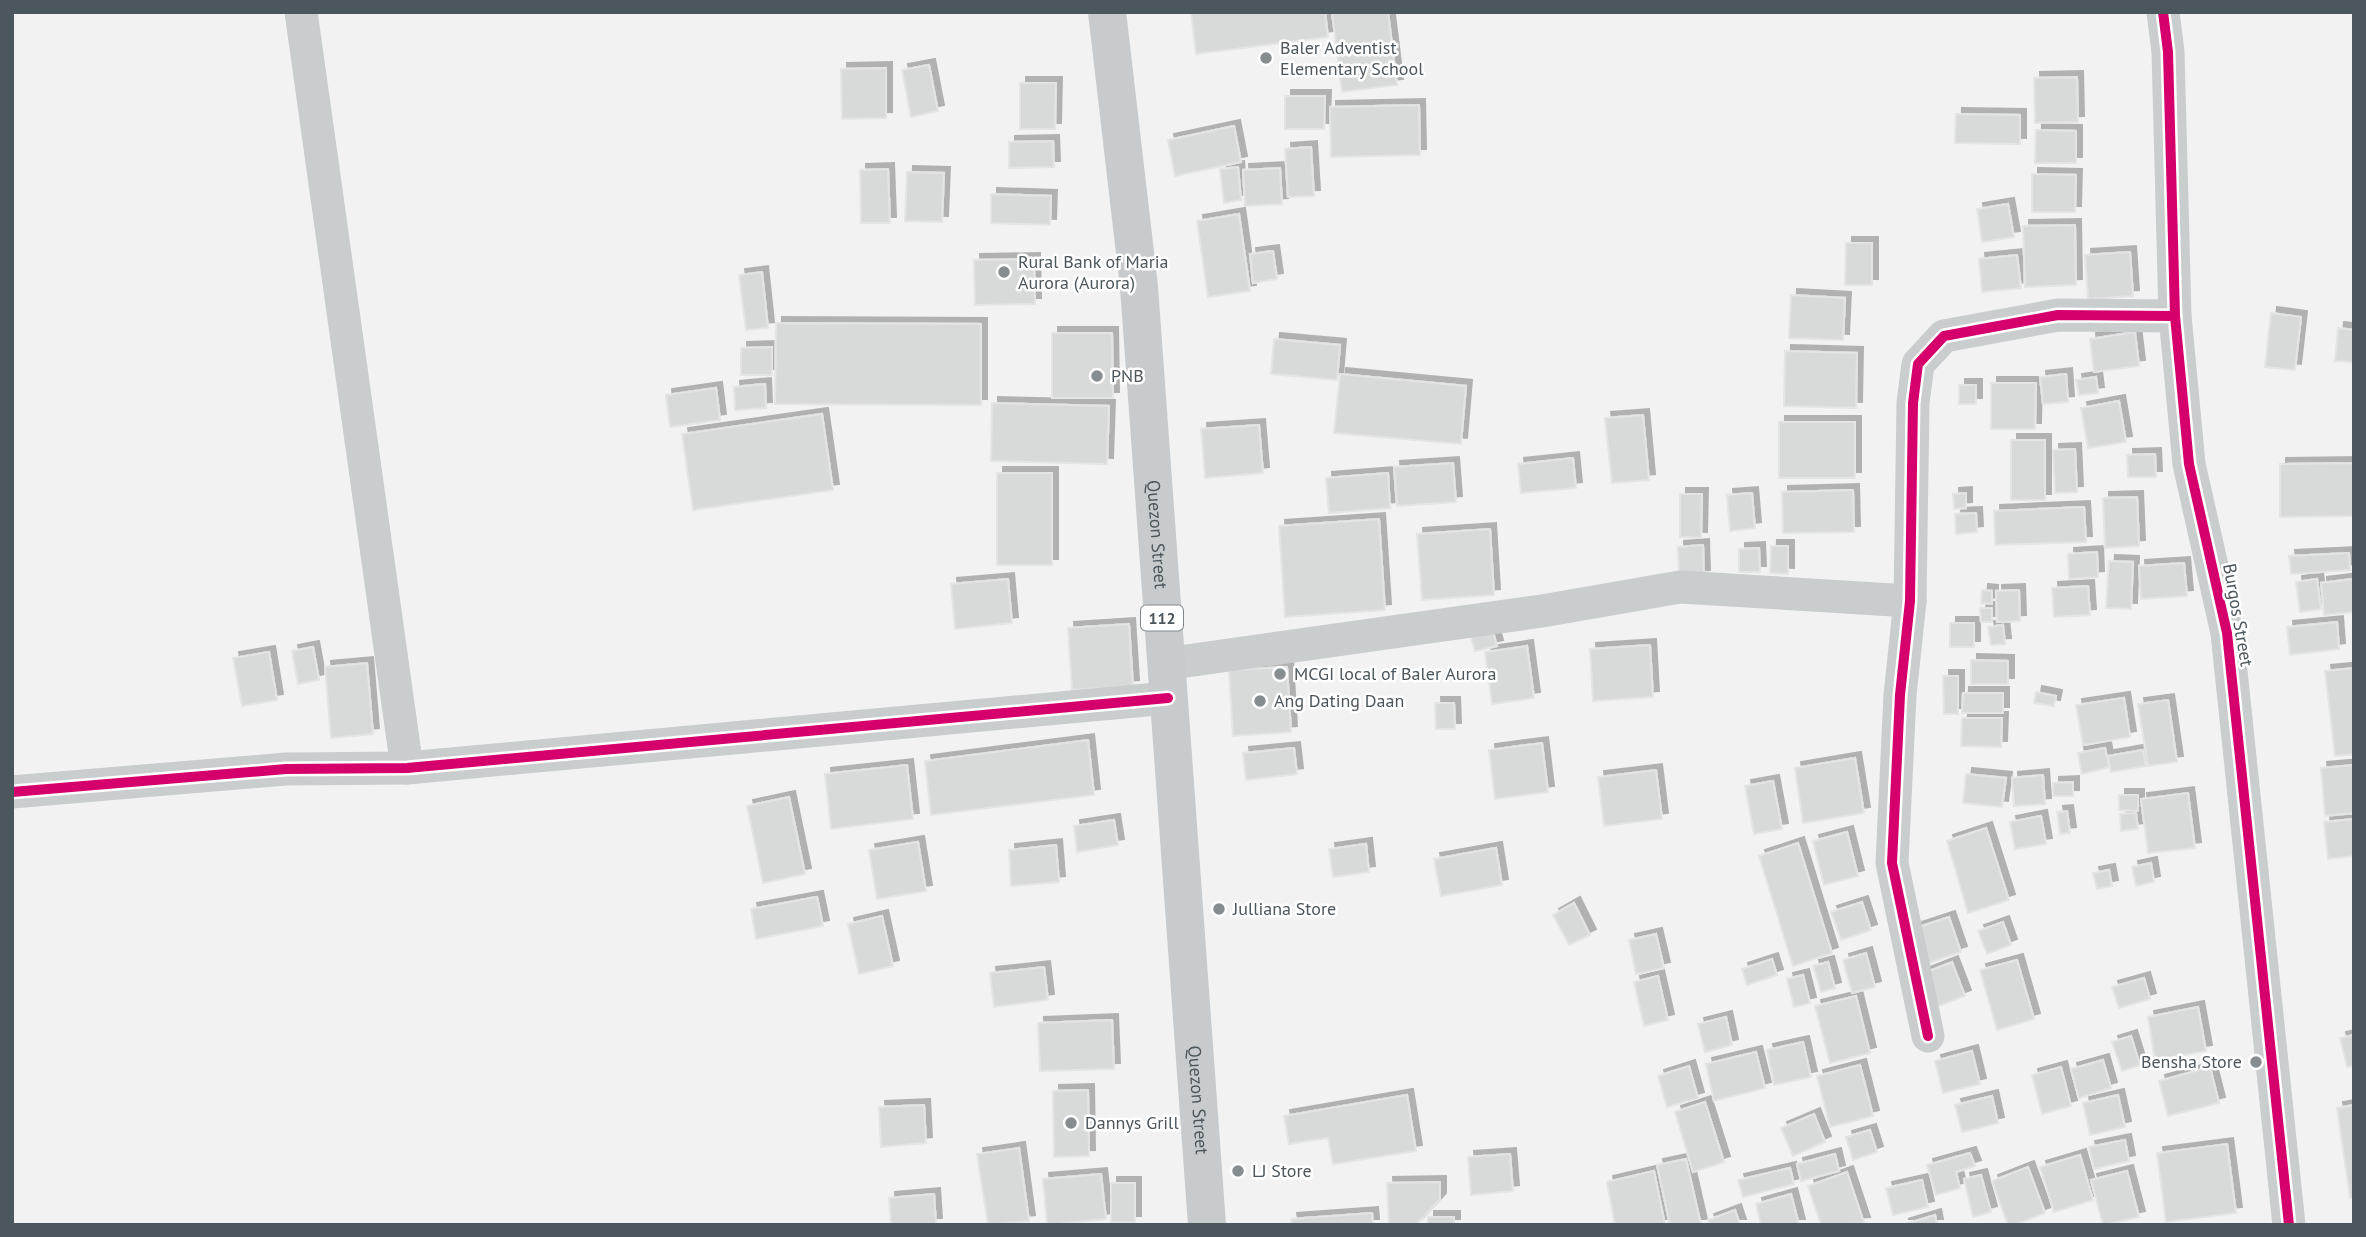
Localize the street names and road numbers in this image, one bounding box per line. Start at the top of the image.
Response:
street label: Quezon Street [1142,479,1173,590]
street label: Burgos Street [2218,562,2259,668]
road number: 112 [1141,606,1183,631]
street label: Quezon Street [1183,1045,1214,1155]

